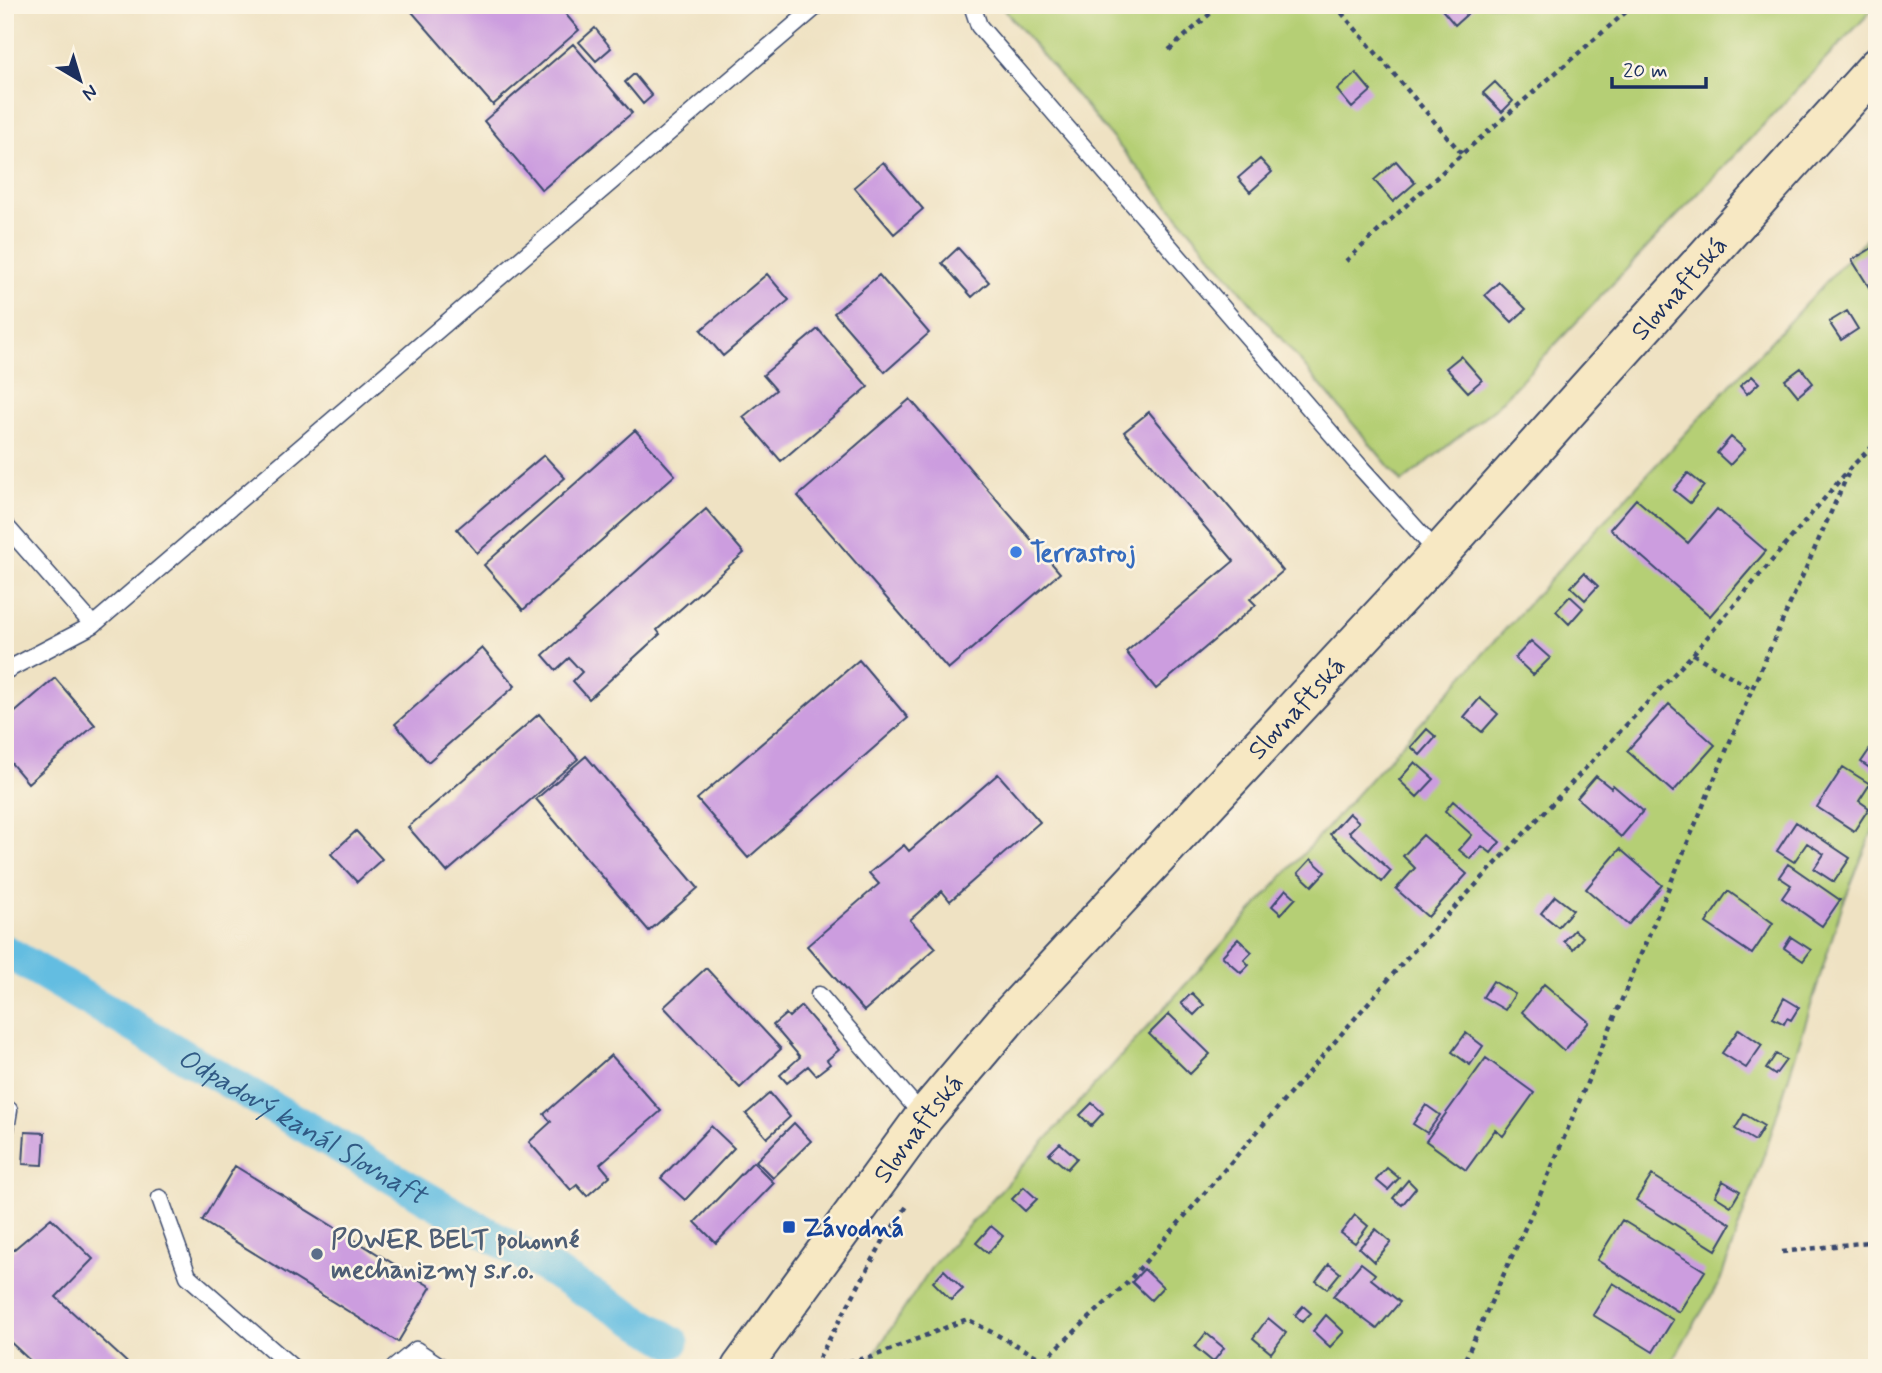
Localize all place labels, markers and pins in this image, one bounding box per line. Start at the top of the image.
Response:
place label: Terrastroj [1030,537,1135,571]
marker: Terrastroj [1008,544,1024,560]
place label: Závodná [803,1212,904,1246]
marker: Závodná [781,1219,797,1235]
place label: POWER BELT pohonné mechanizmy s.r.o. [331,1224,580,1288]
marker: POWER BELT pohonné mechanizmy s.r.o. [309,1246,325,1262]

